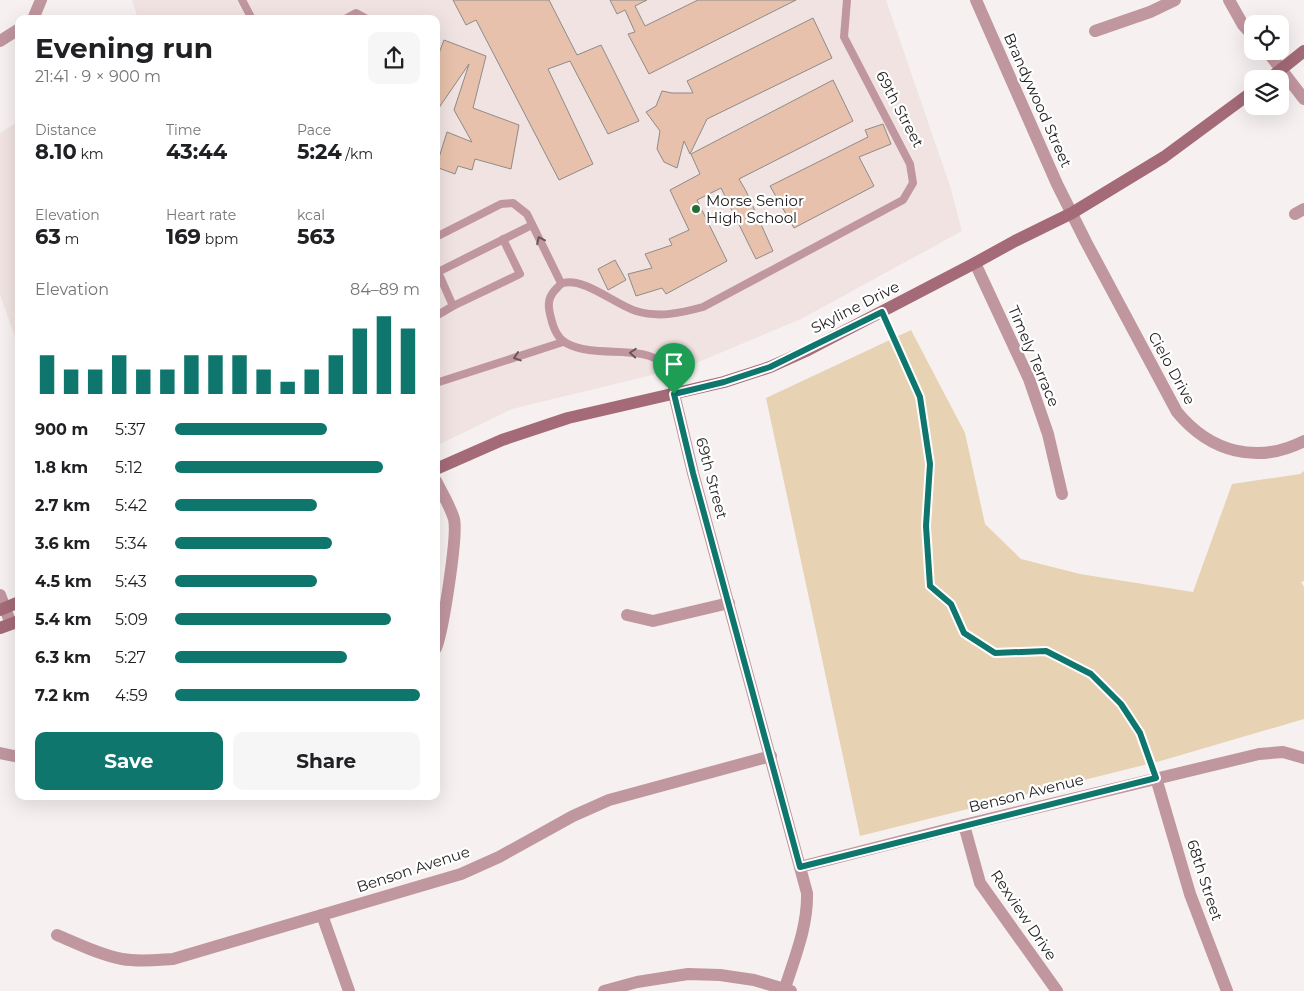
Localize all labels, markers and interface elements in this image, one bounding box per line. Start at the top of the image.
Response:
map controls [1244,15,1289,115]
button: locate [1244,15,1289,60]
street label: Brandywood Street [1000,30,1076,170]
text: Evening run [35,31,213,65]
button: share [368,32,420,84]
text: 21:41 · 9 × 900 m [35,67,161,86]
street label: 69th Street [872,67,928,151]
button: layers [1244,70,1289,115]
text: Distance [35,121,97,139]
text: Time [166,121,201,139]
text: Pace [297,121,331,139]
text: 8.10 [35,139,77,164]
text: 43:44 [166,139,227,164]
text: 5:24 [297,139,342,164]
text: km [77,145,104,163]
text: /km [342,145,373,163]
place label: Morse Senior High School [706,191,804,227]
marker: Morse Senior High School [690,203,702,215]
text: Elevation [35,206,100,224]
text: Heart rate [166,206,236,224]
text: kcal [297,206,325,224]
text: 63 [35,224,61,249]
text: 169 [166,224,201,249]
text: 563 [297,224,335,249]
text: m [61,230,79,248]
text: bpm [201,230,239,248]
one-way arrow [536,236,546,245]
street label: Skyline Drive [808,277,902,337]
text: Elevation [35,280,109,299]
text: 84–89 m [350,280,420,299]
street label: Timely Terrace [1004,303,1064,409]
street label: Cielo Drive [1144,328,1200,408]
pin [653,343,695,394]
one-way arrow [629,348,637,359]
icon: arrive [660,350,688,378]
one-way arrow [513,351,522,361]
text: 900 m [35,420,88,439]
text: 5:37 [115,420,146,439]
street label: 69th Street [692,435,732,521]
text: 1.8 km [35,458,88,477]
text: 5:12 [115,458,142,477]
text: 2.7 km [35,496,90,515]
text: 5:42 [115,496,147,515]
text: 3.6 km [35,534,90,553]
text: 5:34 [115,534,147,553]
text: 4.5 km [35,572,92,591]
text: 5:43 [115,572,147,591]
text: 5.4 km [35,610,91,629]
text: 5:09 [115,610,148,629]
text: 6.3 km [35,648,91,667]
text: 5:27 [115,648,146,667]
text: 7.2 km [35,686,90,705]
text: 4:59 [115,686,148,705]
button: Save [35,732,223,790]
button: Share [233,732,420,790]
street label: Benson Avenue [966,770,1086,816]
street label: 68th Street [1183,837,1227,923]
street label: Benson Avenue [354,842,472,896]
street label: Rexview Drive [987,866,1061,964]

